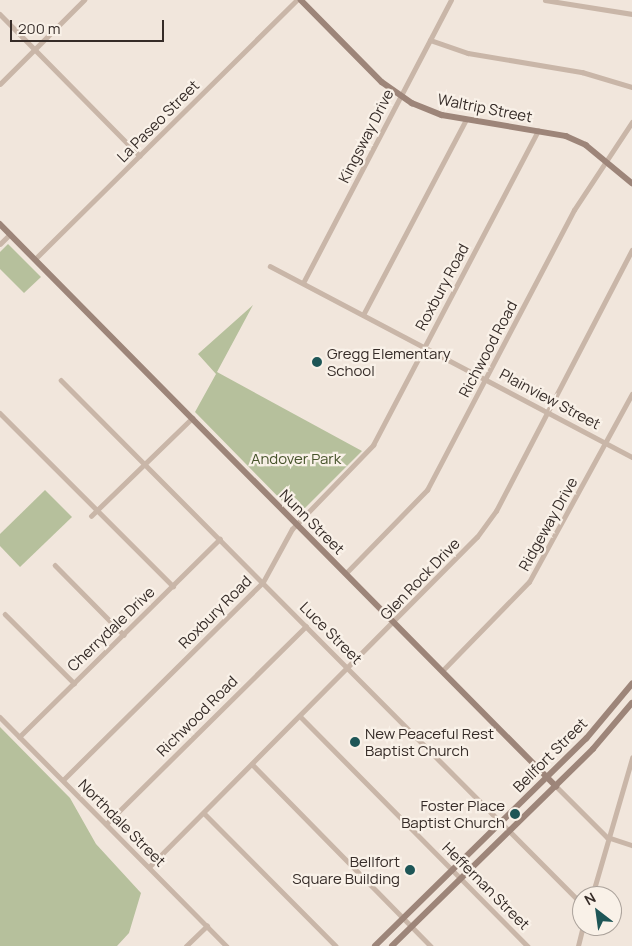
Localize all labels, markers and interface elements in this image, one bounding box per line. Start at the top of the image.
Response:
scale bar [12,10,166,42]
text: 200 m [18,18,61,39]
street label: La Paseo Street [113,76,203,166]
street label: Kingsway Drive [335,86,397,186]
street label: Waltrip Street [436,90,534,126]
street label: Roxbury Road [412,241,472,333]
street label: Richwood Road [455,298,521,400]
place label: Gregg Elementary School [327,344,451,379]
marker: Gregg Elementary School [311,356,323,368]
street label: Plainview Street [497,365,603,433]
park label: Andover Park [251,450,341,468]
street label: Ridgeway Drive [515,474,581,574]
street label: Nunn Street [276,486,348,558]
street label: Glen Rock Drive [376,534,464,624]
street label: Roxbury Road [175,572,255,652]
street label: Cherrydale Drive [64,583,158,675]
street label: Luce Street [296,598,366,668]
street label: Richwood Road [153,672,241,760]
street label: Bellfort Street [509,714,591,796]
place label: New Peaceful Rest Baptist Church [365,724,494,759]
marker: New Peaceful Rest Baptist Church [349,736,361,748]
street label: Northdale Street [75,776,169,870]
place label: Foster Place Baptist Church [401,796,505,831]
marker: Foster Place Baptist Church [509,808,521,820]
street label: Heffernan Street [439,839,533,933]
place label: Bellfort Square Building [292,852,400,887]
marker: Bellfort Square Building [404,864,416,876]
north arrow [572,886,622,936]
text: N [581,888,599,909]

